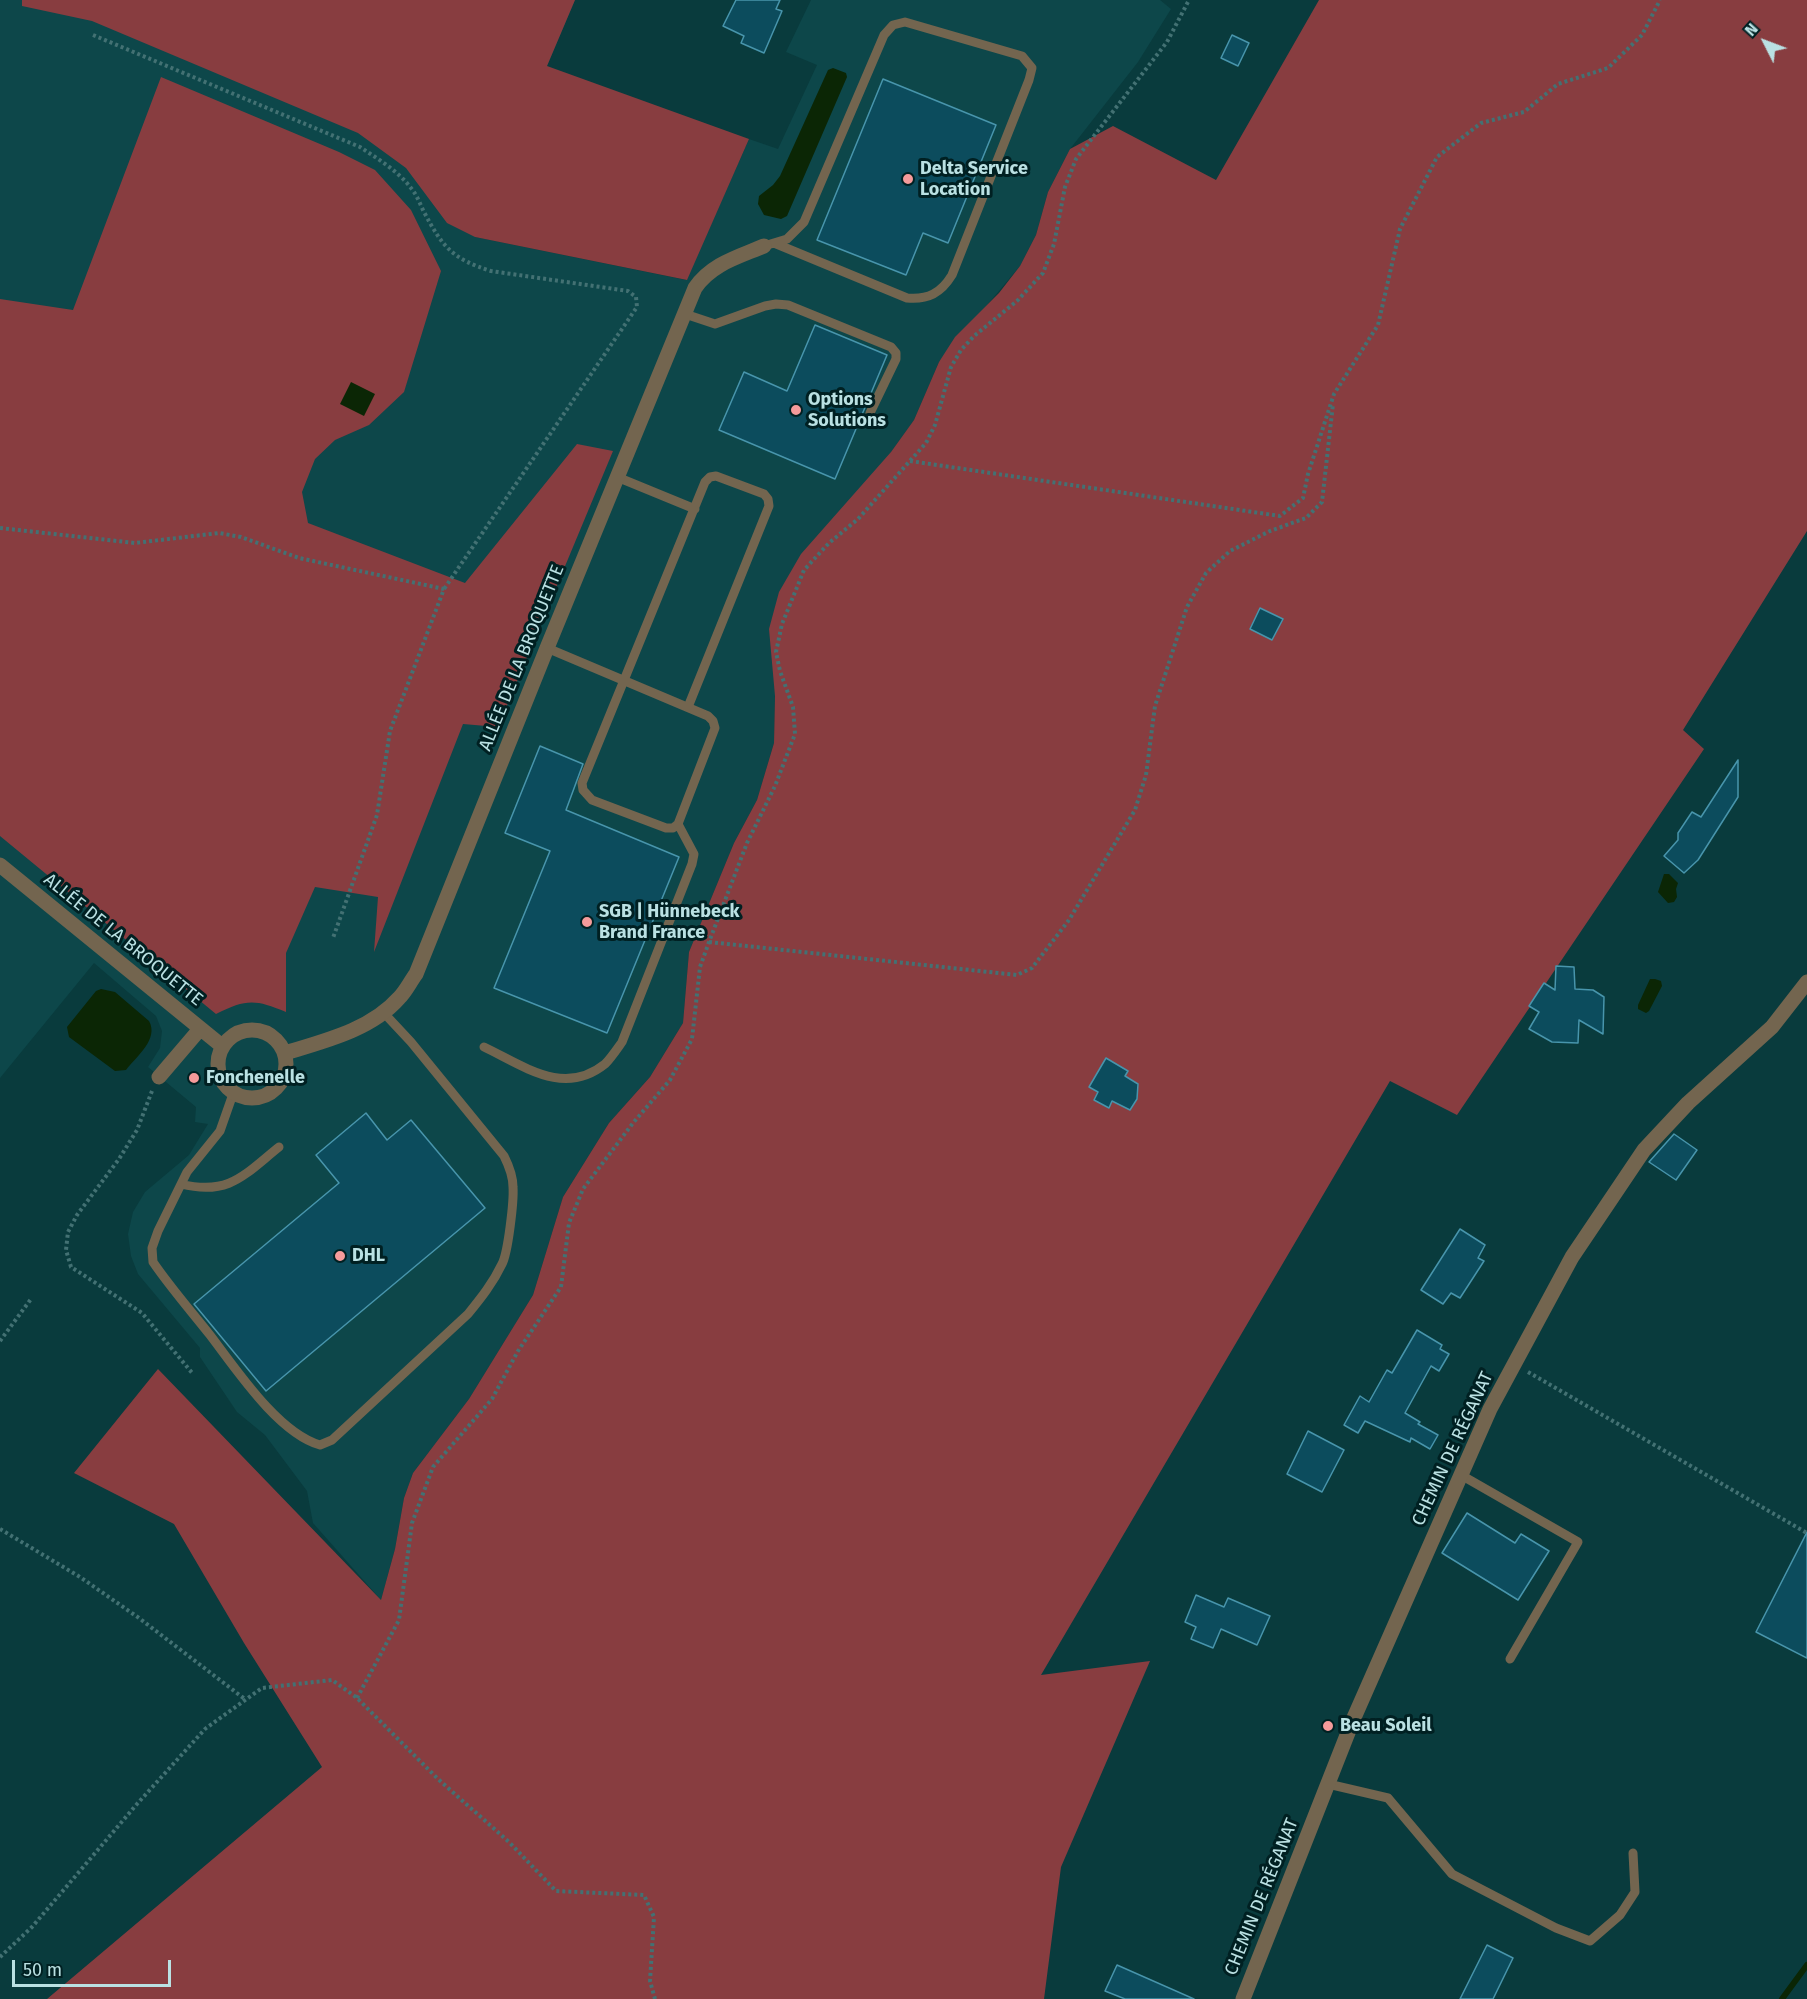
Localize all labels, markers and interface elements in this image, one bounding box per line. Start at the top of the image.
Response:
north arrow [1735,12,1795,72]
text: N [1741,19,1762,40]
place label: Delta Service Location [920,158,1028,201]
marker: Delta Service Location [901,172,915,186]
place label: Options Solutions [808,389,886,432]
marker: Options Solutions [789,403,803,417]
street label: ALLÉE DE LA BROQUETTE [475,562,569,754]
street label: ALLÉE DE LA BROQUETTE [39,869,207,1011]
place label: SGB | Hünnebeck Brand France [599,901,740,944]
marker: SGB | Hünnebeck Brand France [580,915,594,929]
place label: Fonchenelle [206,1067,305,1089]
marker: Fonchenelle [187,1071,201,1085]
place label: DHL [352,1245,385,1267]
marker: DHL [333,1249,347,1263]
street label: CHEMIN DE RÉGANAT [1408,1369,1498,1529]
place label: Beau Soleil [1340,1715,1432,1737]
marker: Beau Soleil [1321,1719,1335,1733]
street label: CHEMIN DE RÉGANAT [1221,1815,1303,1979]
scale bar [15,1948,174,1986]
text: 50 m [23,1959,62,1981]

